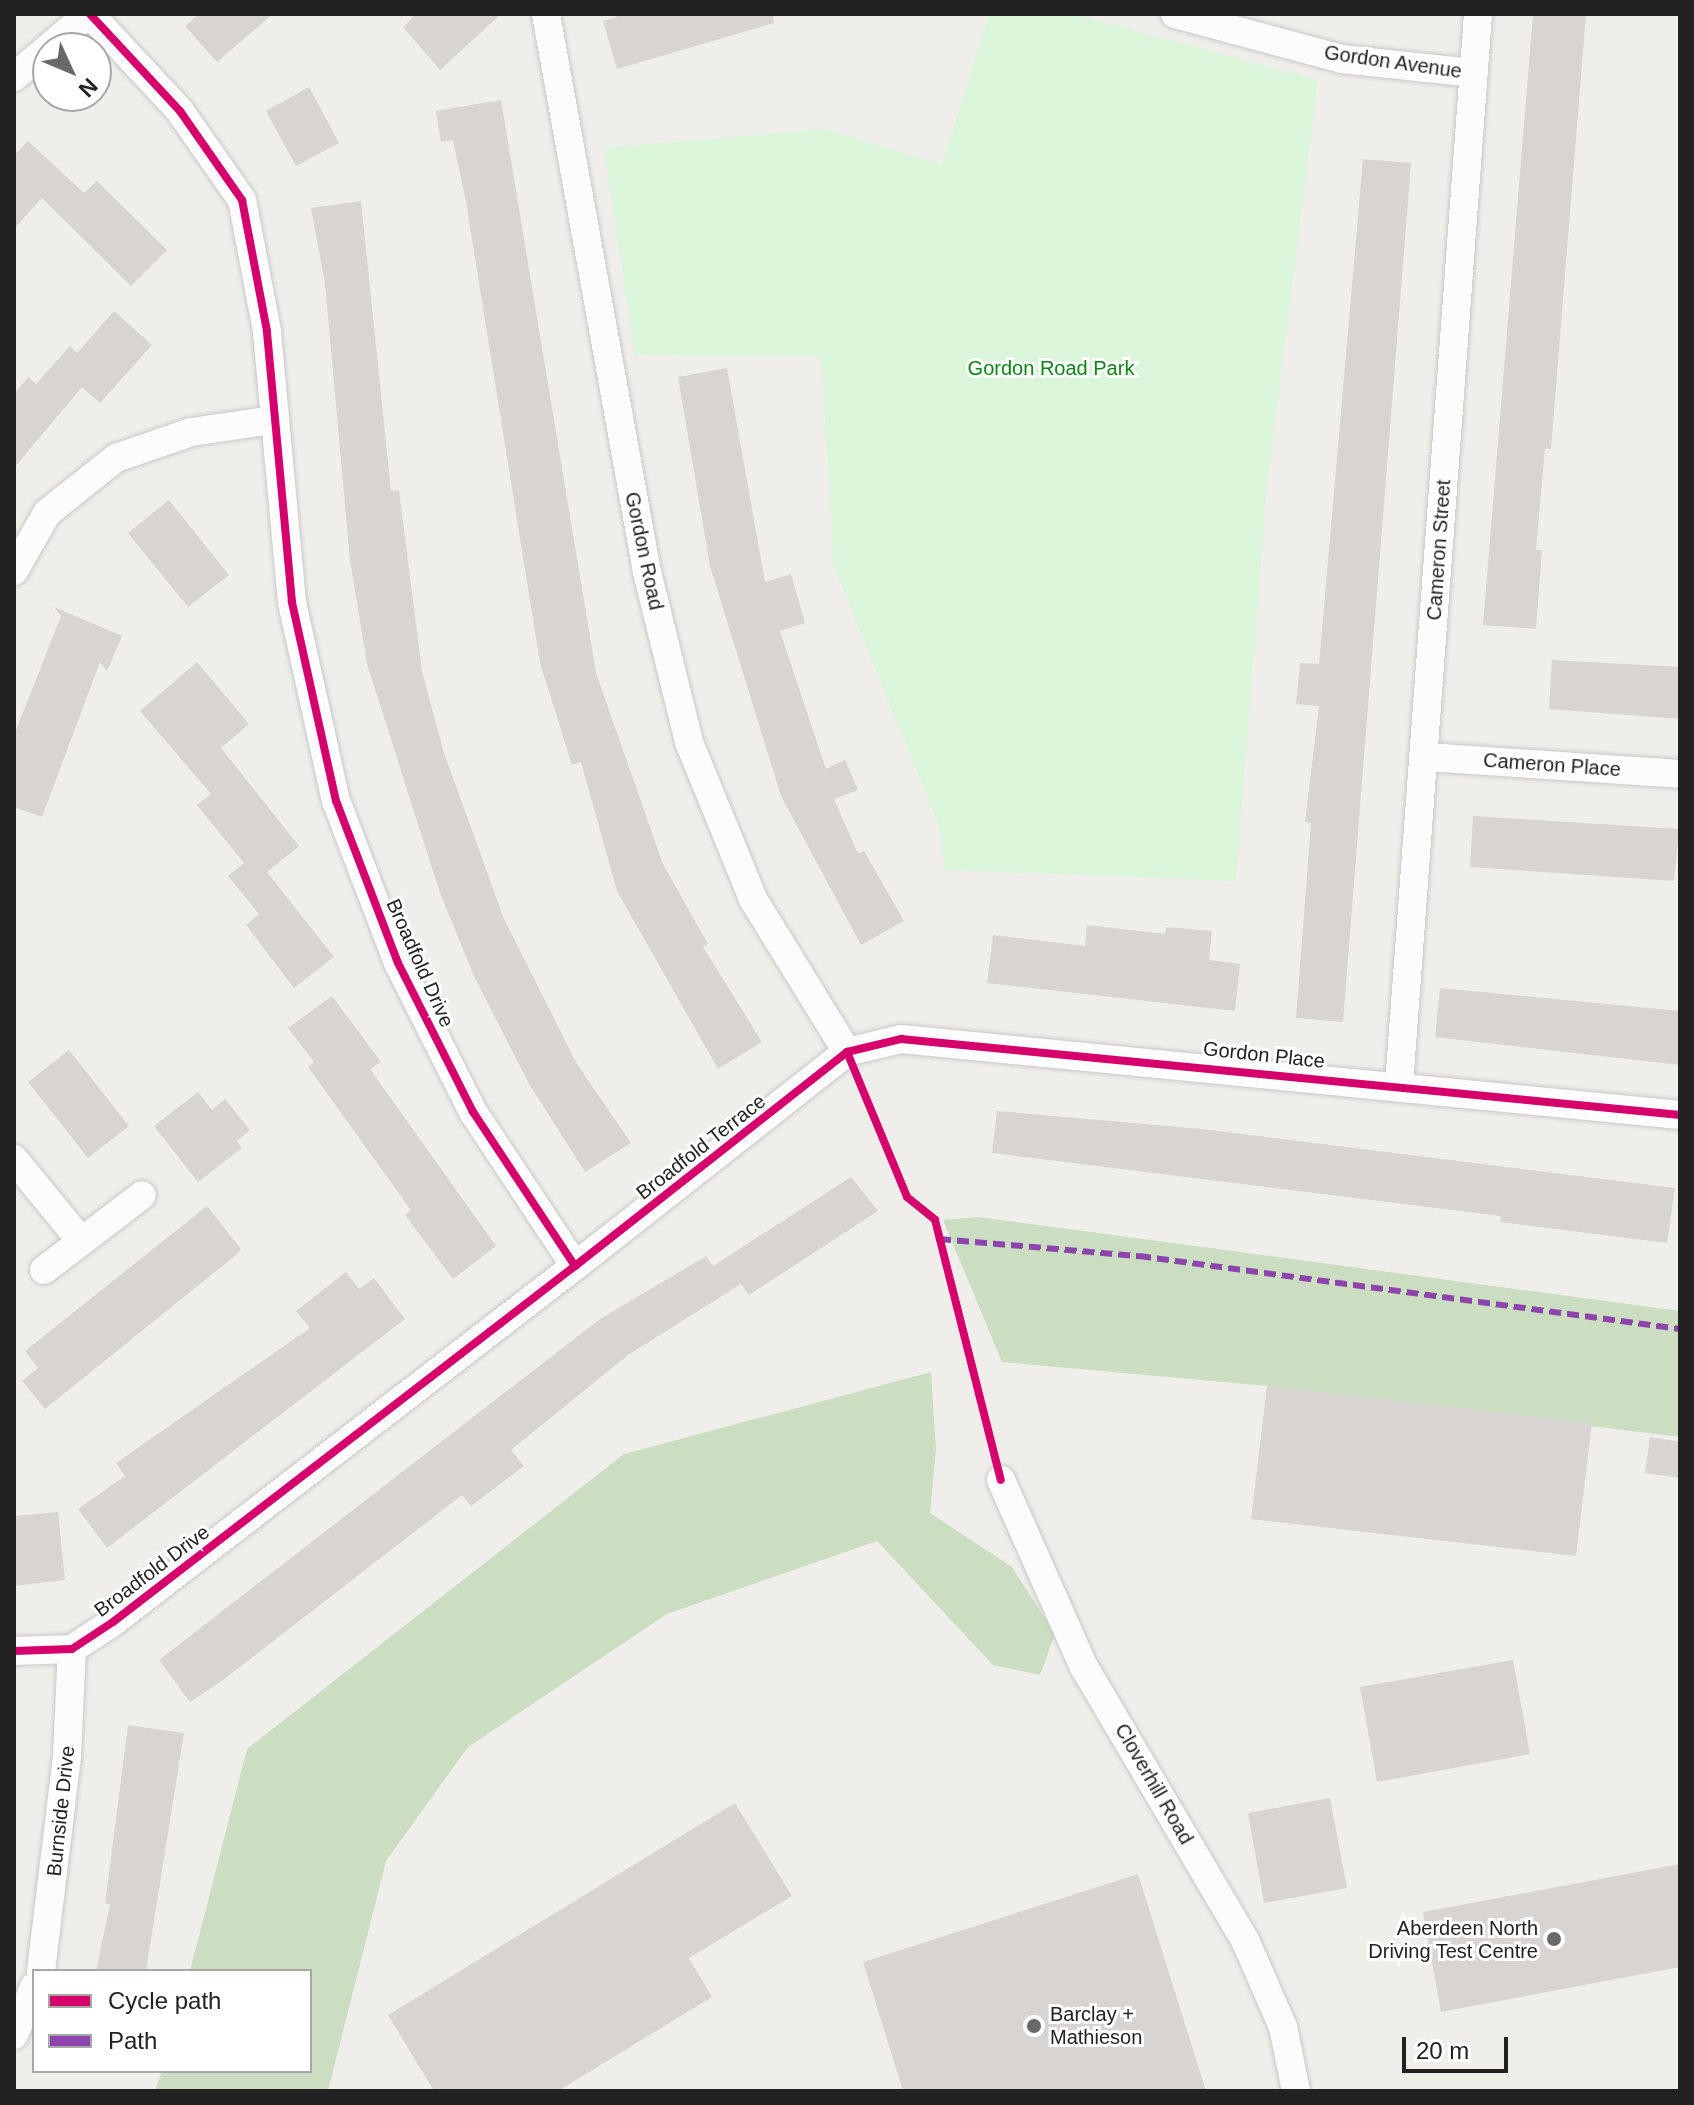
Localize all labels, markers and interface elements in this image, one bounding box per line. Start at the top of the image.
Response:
north arrow [32,32,112,112]
street label: Gordon Avenue [1322,40,1464,84]
text: N [74,73,103,102]
park label: Gordon Road Park [968,356,1134,380]
street label: Cameron Street [1422,479,1456,621]
street label: Gordon Road [620,490,668,612]
street label: Cameron Place [1482,748,1622,782]
street label: Broadfold Drive [381,895,459,1031]
street label: Gordon Place [1202,1037,1326,1073]
street label: Broadfold Terrace [631,1089,771,1205]
street label: Broadfold Drive [90,1520,214,1622]
street label: Cloverhill Road [1110,1719,1198,1849]
street label: Burnside Drive [42,1745,80,1877]
place label: Aberdeen North Driving Test Centre [1368,1916,1538,1963]
marker: Aberdeen North Driving Test Centre [1545,1930,1563,1948]
legend [32,1969,312,2073]
text: Cycle path [108,1987,221,2014]
place label: Barclay + Mathieson [1050,2002,1142,2049]
marker: Barclay + Mathieson [1025,2017,1043,2035]
scale bar [1406,2021,1512,2071]
text: Path [108,2027,157,2054]
text: 20 m [1416,2037,1469,2064]

